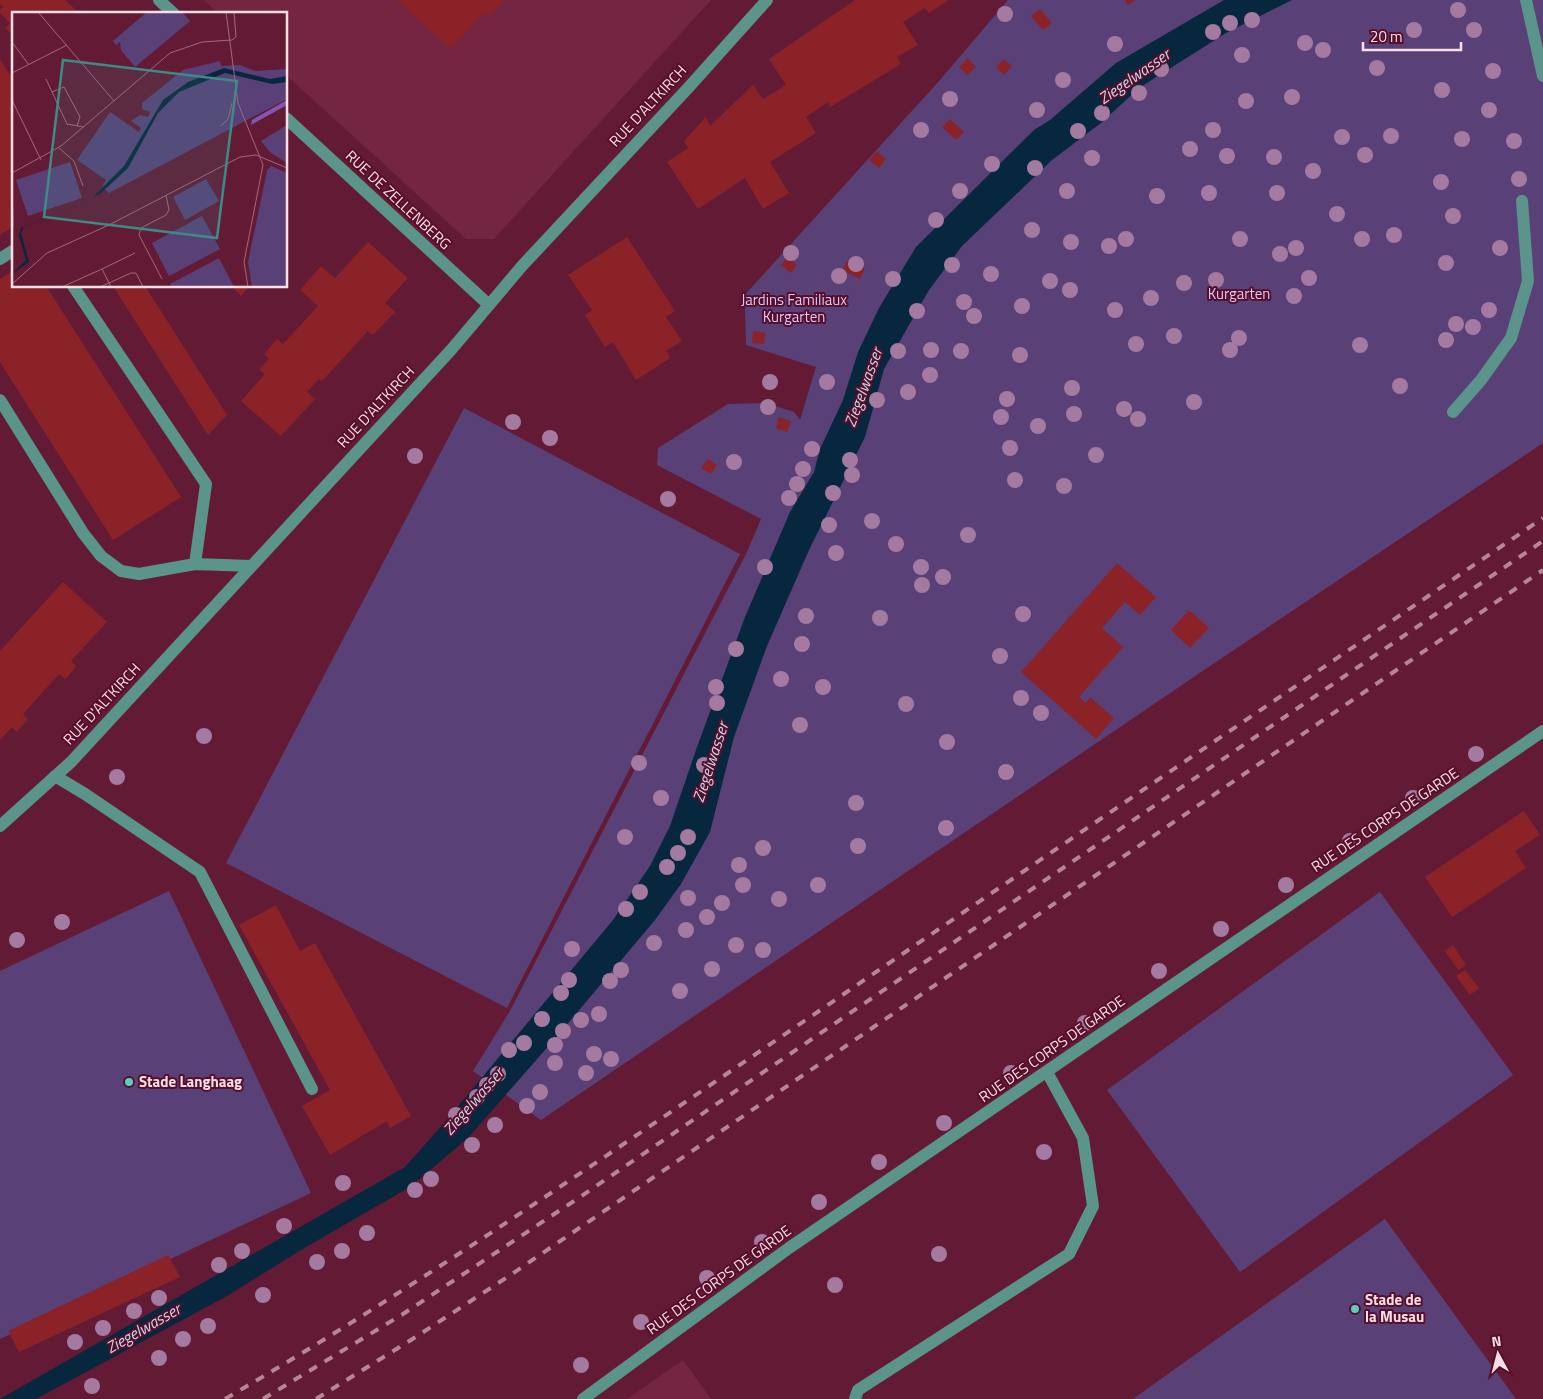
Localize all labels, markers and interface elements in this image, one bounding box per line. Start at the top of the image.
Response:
inset map [12,12,288,288]
scale bar [1363,20,1460,52]
text: 20 m [1370,25,1403,48]
water label: Ziegelwasser [1093,41,1176,110]
street label: RUE D'ALTKIRCH [603,59,692,152]
street label: RUE DE ZELLENBERG [340,145,456,255]
park label: Kurgarten [1208,282,1270,305]
park label: Jardins Familiaux Kurgarten [741,288,847,328]
water label: Ziegelwasser [838,342,889,430]
street label: RUE D'ALTKIRCH [331,360,420,453]
street label: RUE D'ALTKIRCH [57,657,146,750]
water label: Ziegelwasser [686,717,735,805]
street label: RUE DES CORPS DE GARDE [1306,761,1463,878]
street label: RUE DES CORPS DE GARDE [974,989,1130,1108]
water label: Ziegelwasser [437,1060,510,1140]
place label: Stade Langhaag [139,1070,242,1093]
marker: Stade Langhaag [123,1076,135,1088]
street label: RUE DES CORPS DE GARDE [642,1219,796,1340]
place label: Stade de la Musau [1365,1288,1424,1328]
water label: Ziegelwasser [101,1296,186,1359]
marker: Stade de la Musau [1349,1303,1361,1315]
north arrow [1473,1329,1523,1379]
text: N [1490,1330,1502,1352]

